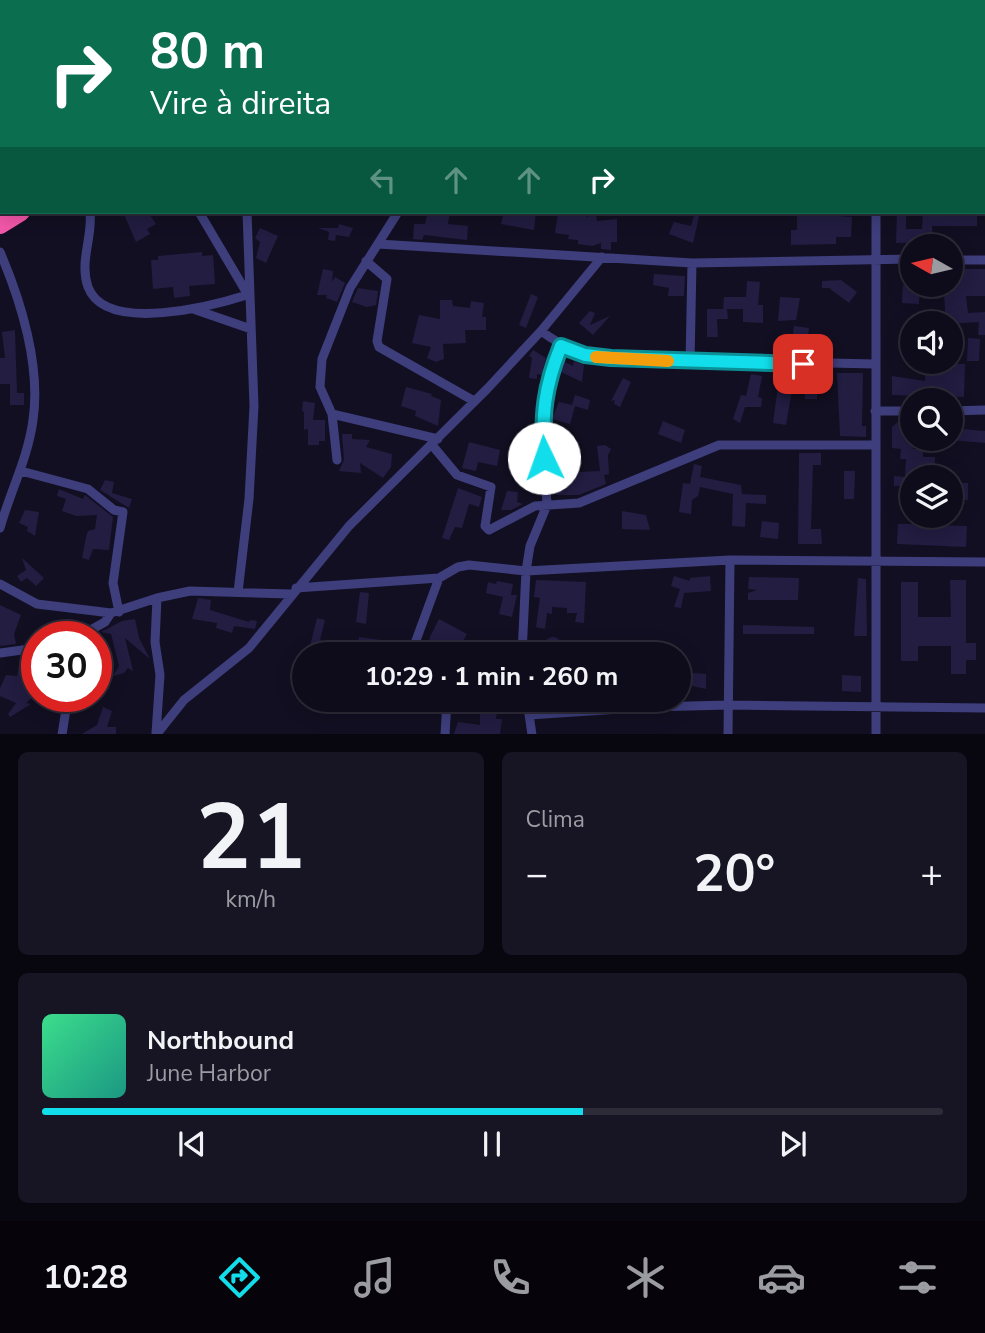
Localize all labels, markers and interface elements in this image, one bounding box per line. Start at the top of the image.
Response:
text: 80 m [150,18,265,85]
icon: right [35,28,126,119]
text: Vire à direita [150,82,331,125]
icon: left [364,161,402,199]
icon: ahead [437,161,475,199]
icon: ahead [510,161,548,199]
icon: right [583,161,621,199]
north arrow [900,234,962,298]
map controls [900,234,963,528]
button: sound [900,311,963,374]
pin [773,334,833,394]
icon: arrive [784,345,822,383]
button: search [900,388,963,451]
position arrow [507,421,581,495]
button: layers [900,465,963,528]
speed limit sign: 30 [21,621,112,712]
text: 10:29 · 1 min · 260 m [365,659,618,694]
text: 21 [196,776,305,900]
text: Clima [526,804,585,835]
text: 20° [693,838,775,909]
text: − [526,849,548,900]
text: + [920,849,943,900]
text: km/h [225,884,276,915]
text: Northbound [147,1023,294,1058]
text: June Harbor [147,1058,271,1089]
icon: previous [173,1125,211,1163]
icon: pause [473,1125,511,1163]
icon: next [774,1125,812,1163]
icon: directions [215,1253,264,1302]
icon: music [350,1253,399,1302]
icon: phone [486,1253,535,1302]
icon: climate [621,1253,670,1302]
icon: car [757,1253,806,1302]
icon: filters [893,1253,942,1302]
text: 10:28 [43,1256,128,1299]

